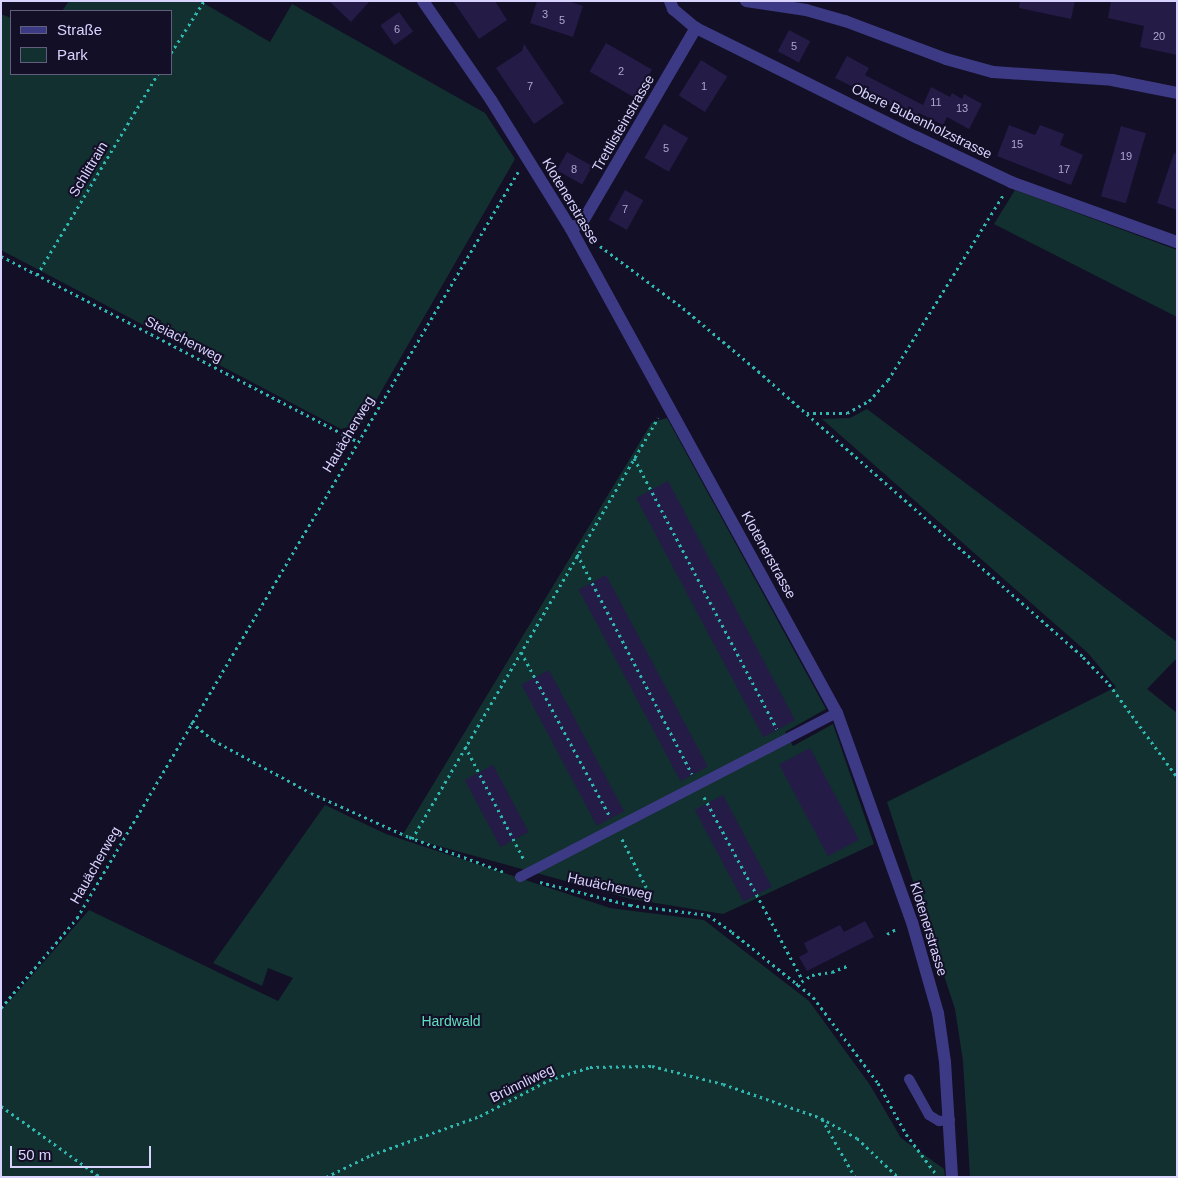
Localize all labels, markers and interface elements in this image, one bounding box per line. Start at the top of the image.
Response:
house number: 3 [542,7,548,21]
legend [10,10,172,75]
house number: 5 [559,13,565,27]
text: Straße [57,21,102,38]
house number: 6 [394,22,400,36]
house number: 20 [1153,29,1165,43]
house number: 5 [791,39,797,53]
text: Park [57,46,88,63]
house number: 2 [618,64,624,78]
street label: Trettlisteinstrasse [588,72,658,174]
house number: 7 [527,79,533,93]
house number: 1 [701,79,707,93]
street label: Obere Bubenholzstrasse [849,80,995,162]
house number: 11 [930,95,942,109]
house number: 13 [956,101,968,115]
house number: 15 [1011,137,1023,151]
street label: Schlittrain [65,138,111,200]
house number: 5 [663,141,669,155]
house number: 19 [1120,149,1132,163]
street label: Klotenerstrasse [539,155,603,247]
house number: 8 [571,162,577,176]
house number: 17 [1058,162,1070,176]
house number: 7 [622,202,628,216]
street label: Steiacherweg [142,312,226,366]
street label: Hauächerweg [319,393,377,475]
street label: Klotenerstrasse [738,508,800,602]
street label: Hauächerweg [66,823,124,907]
street label: Hauächerweg [566,869,654,903]
street label: Klotenerstrasse [907,880,951,978]
park label: Hardwald [421,1013,481,1029]
street label: Brünnliweg [487,1060,557,1106]
scale bar [12,1136,154,1168]
text: 50 m [18,1146,51,1163]

